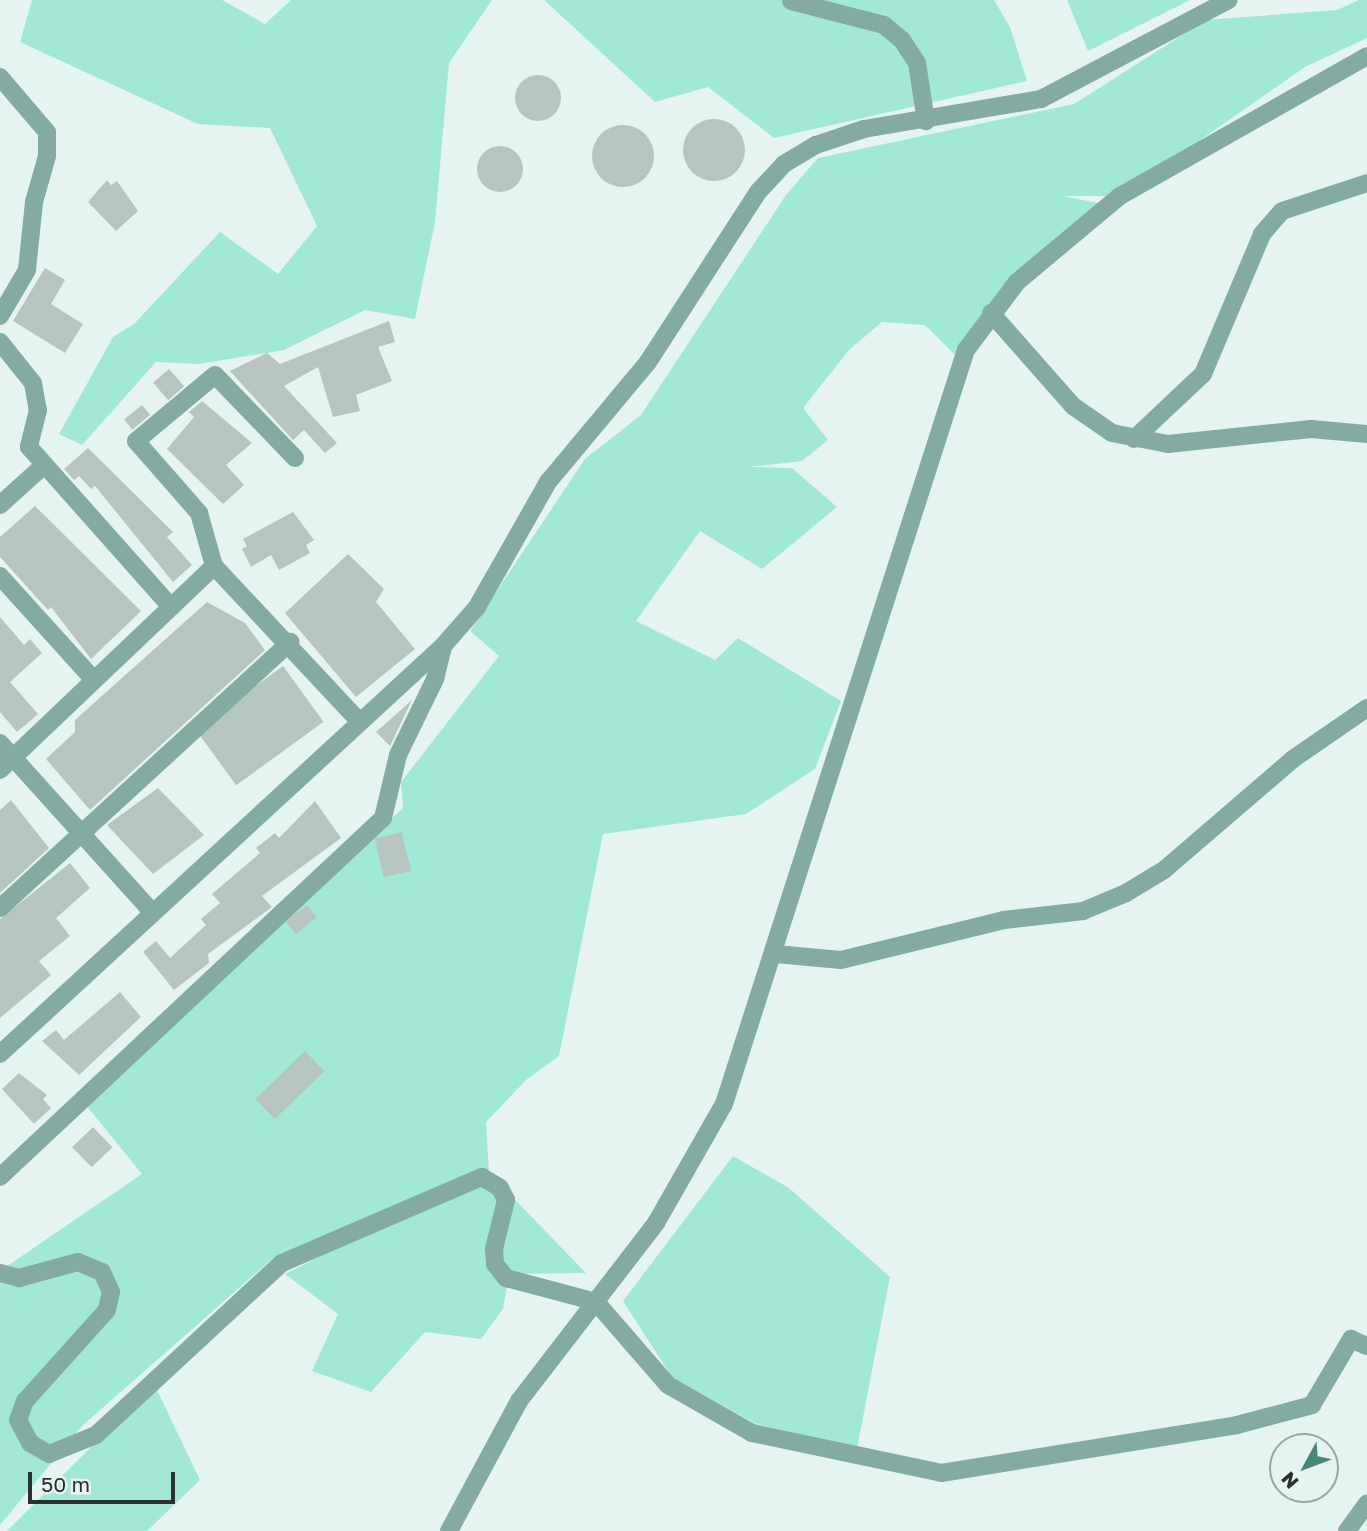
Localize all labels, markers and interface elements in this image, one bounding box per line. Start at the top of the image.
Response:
north arrow [1269,1433,1339,1503]
scale bar [32,1458,178,1502]
text: N [1276,1468,1303,1494]
text: 50 m [41,1471,90,1497]

